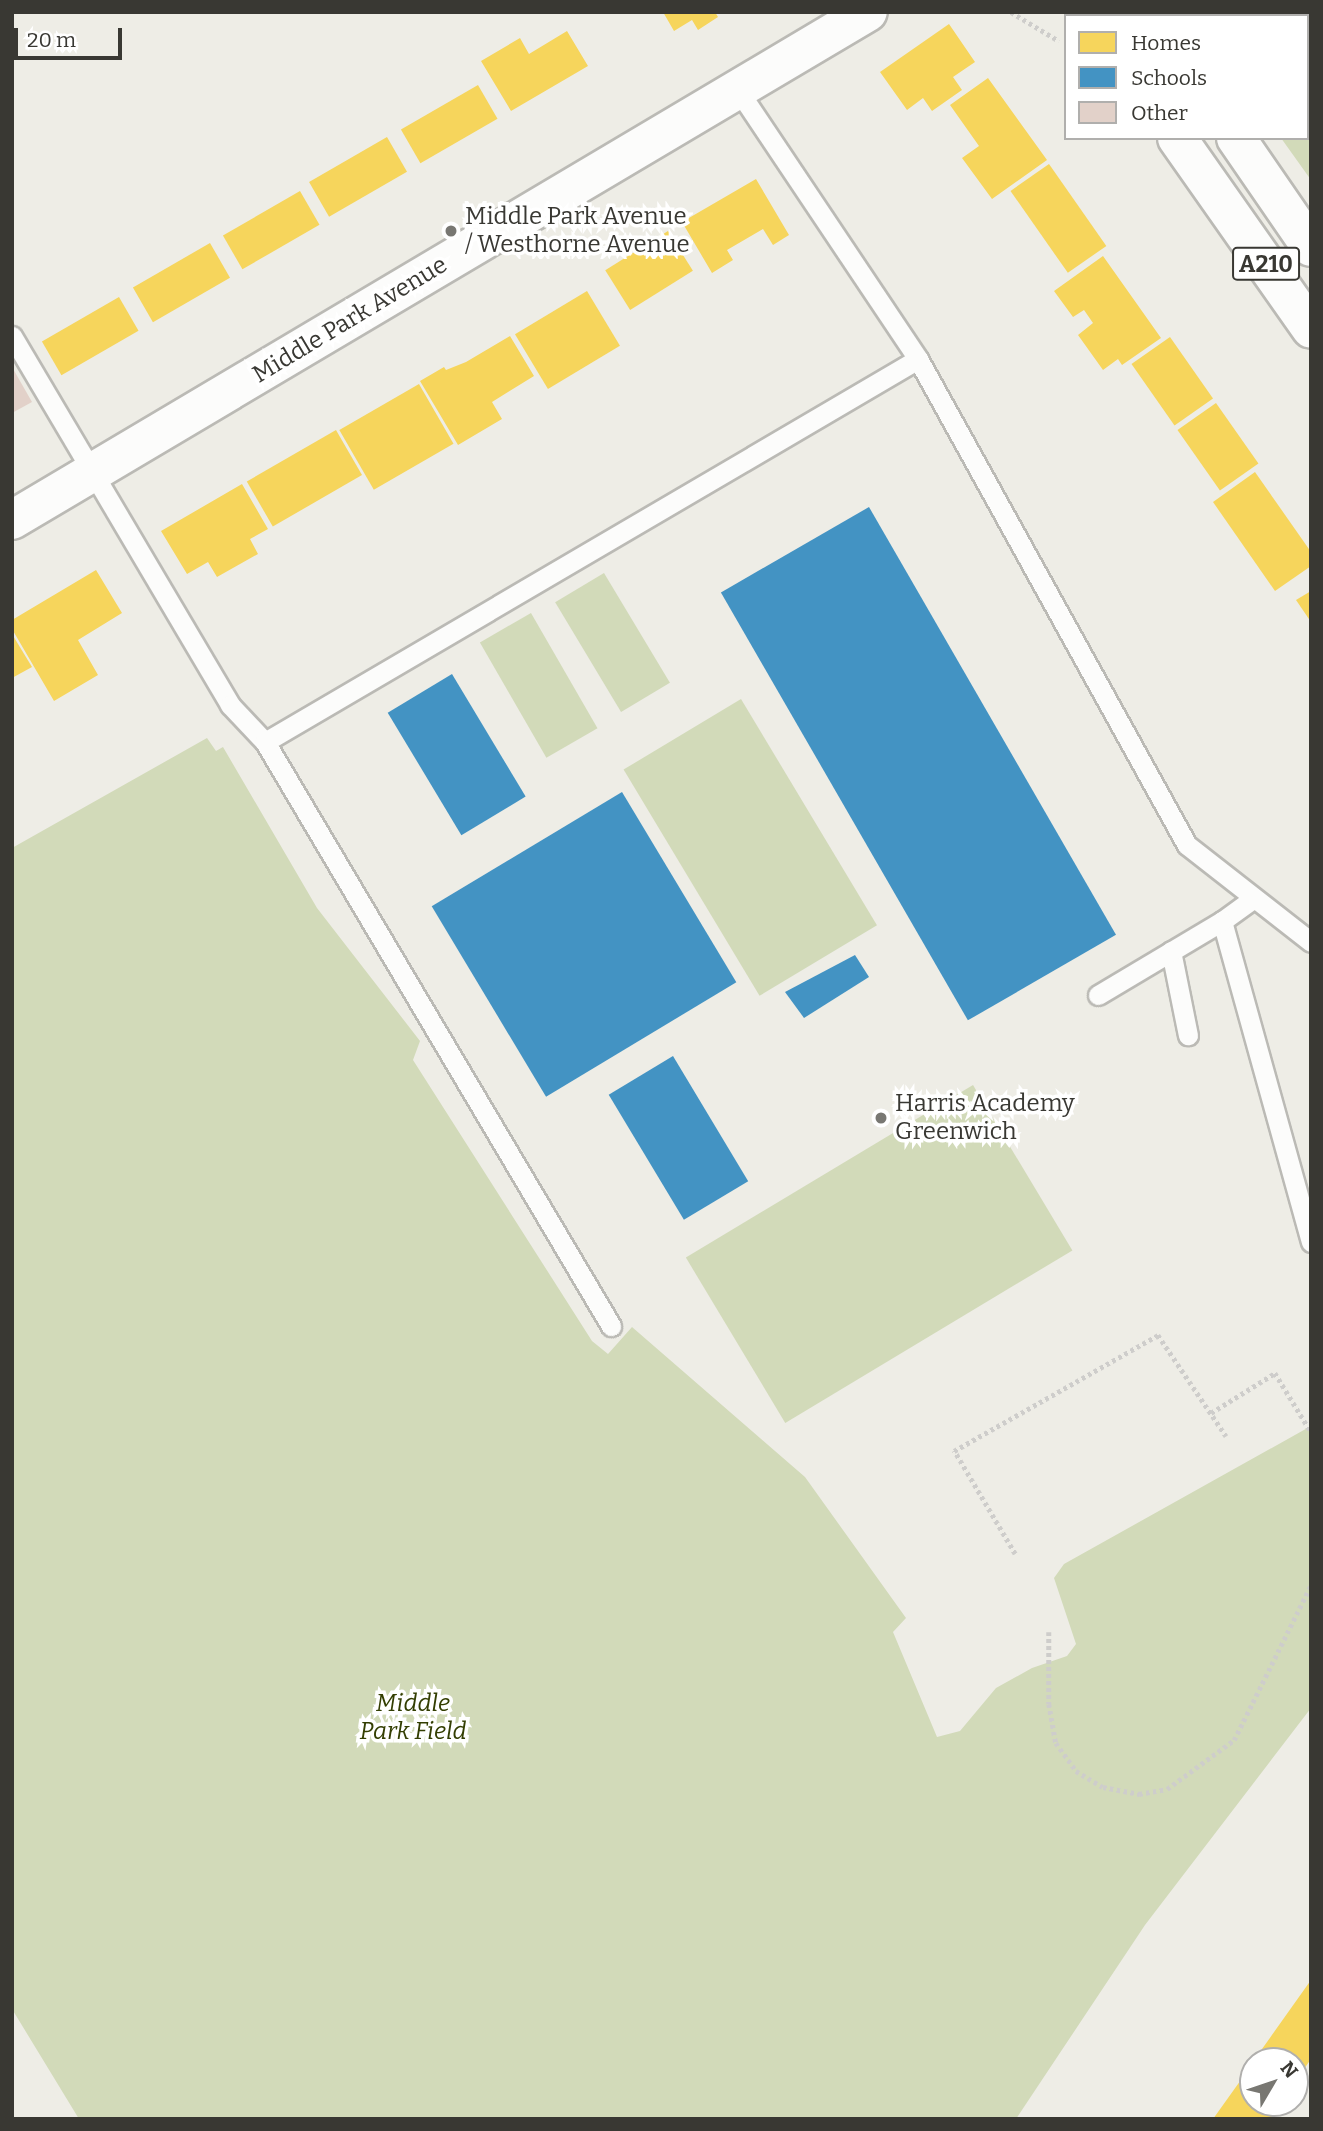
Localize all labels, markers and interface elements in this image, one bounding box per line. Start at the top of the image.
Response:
scale bar [18,14,126,58]
legend [1064,14,1309,140]
text: 20 m [27,27,76,53]
text: Homes [1131,30,1201,56]
text: Schools [1131,65,1207,91]
text: Other [1131,100,1188,126]
place label: Middle Park Avenue / Westhorne Avenue [465,203,690,259]
marker: Middle Park Avenue / Westhorne Avenue [443,223,459,239]
road number: A210 [1231,244,1301,284]
street label: Middle Park Avenue [248,251,452,389]
place label: Harris Academy Greenwich [895,1090,1075,1146]
marker: Harris Academy Greenwich [873,1110,889,1126]
park label: Middle Park Field [359,1690,467,1746]
north arrow [1239,2047,1309,2117]
text: N [1276,2057,1303,2083]

